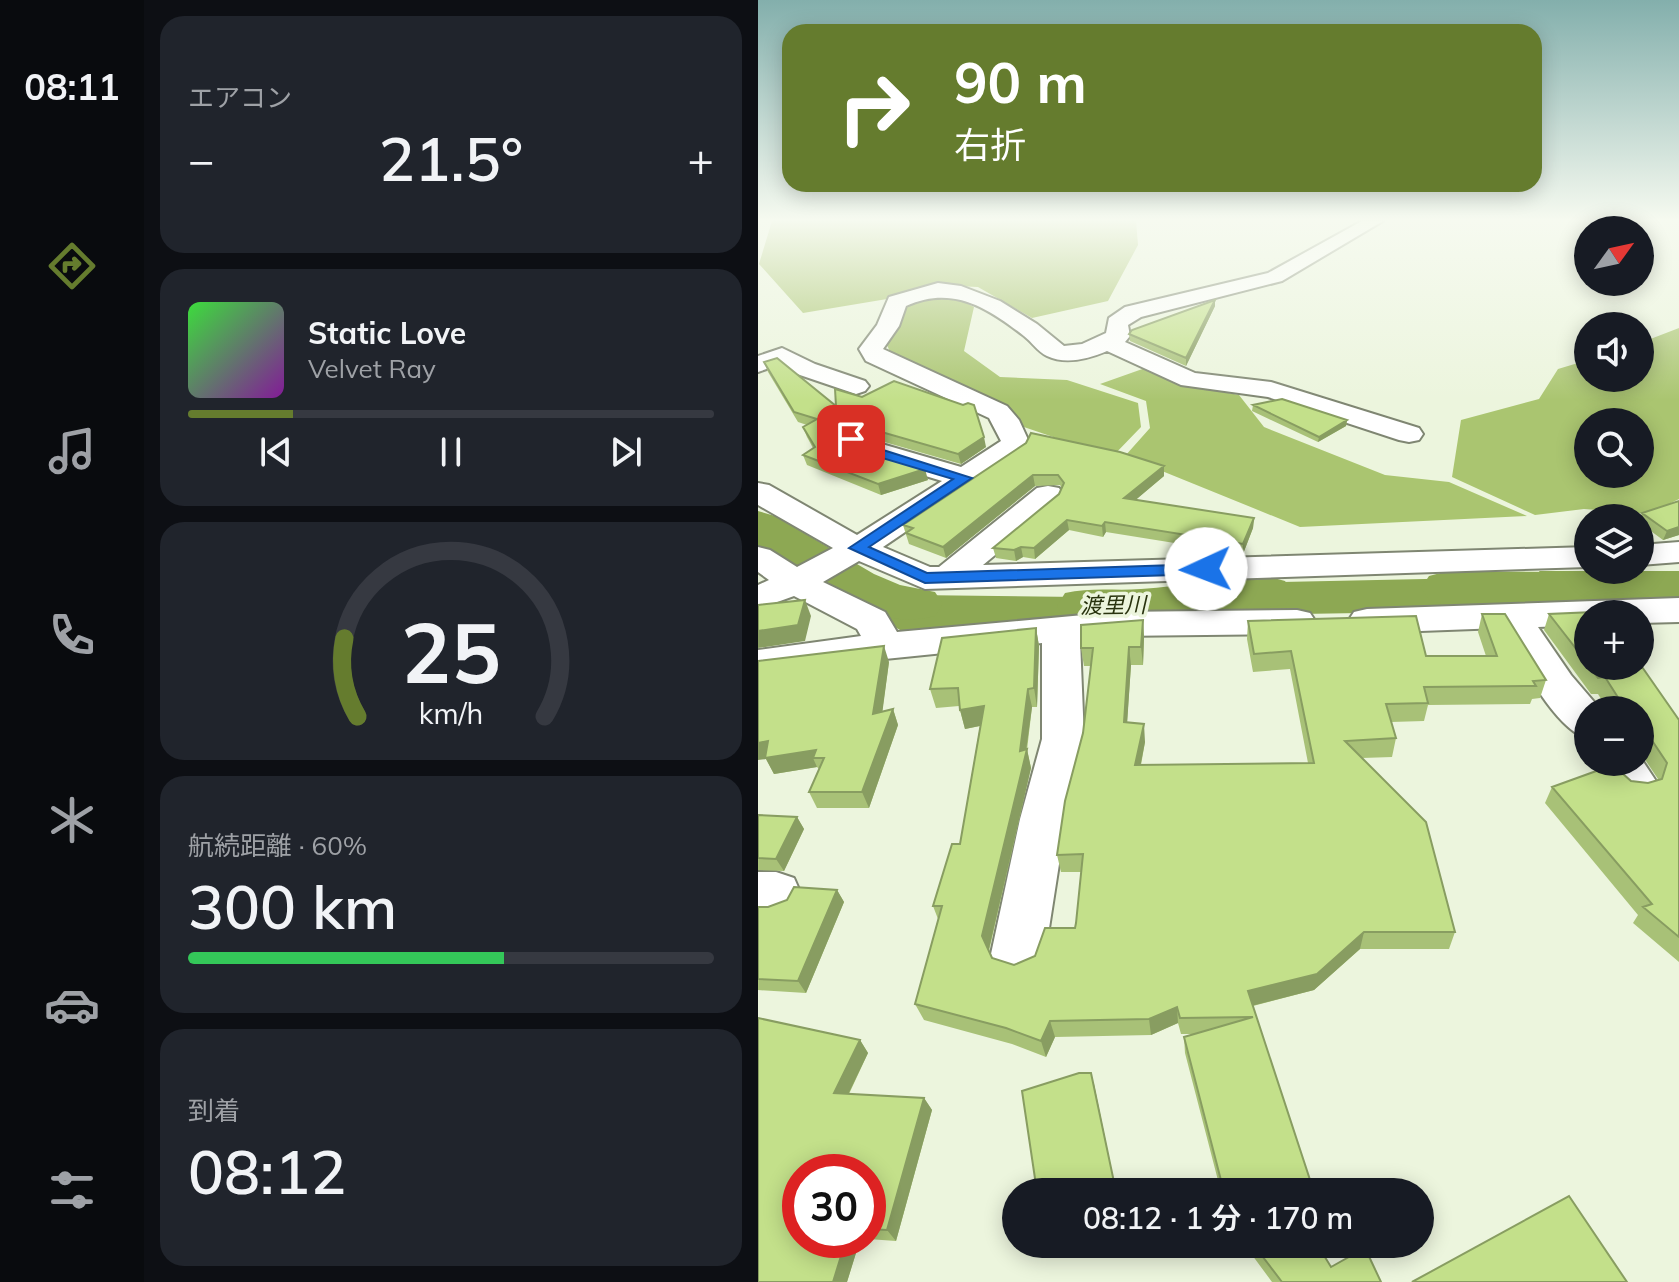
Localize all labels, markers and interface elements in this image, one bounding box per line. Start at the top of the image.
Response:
text: 90 m [954,47,1087,117]
icon: right [822,56,926,160]
text: 08:11 [24,64,120,109]
text: エアコン [188,81,292,114]
text: 21.5° [379,121,523,196]
text: 右折 [954,122,1026,167]
text: − [188,132,214,187]
text: + [688,132,714,187]
north arrow [1574,216,1654,296]
map controls [1574,216,1654,776]
icon: directions [44,238,100,294]
button: sound [1574,312,1654,392]
text: Static Love [308,314,466,352]
text: Velvet Ray [308,352,436,385]
pin [817,405,885,473]
button: search [1574,408,1654,488]
icon: arrive [829,417,873,461]
icon: music [44,423,100,479]
icon: previous [254,430,298,474]
icon: pause [429,430,473,474]
icon: next [604,430,648,474]
button: layers [1574,504,1654,584]
position arrow [1164,527,1248,611]
water label: 渡里川 [1080,590,1148,620]
text: 25 [401,599,501,704]
button: + [1574,600,1654,680]
icon: phone [44,607,100,663]
text: km/h [419,695,483,731]
button: − [1574,696,1654,776]
icon: climate [44,792,100,848]
text: 航続距離 · 60% [188,829,367,862]
text: 300 km [188,869,397,944]
icon: car [44,977,100,1033]
text: 到着 [188,1094,240,1127]
text: 08:12 [188,1134,346,1209]
speed limit sign: 30 [782,1154,886,1258]
icon: filters [44,1162,100,1218]
text: 08:12 · 1 分 · 170 m [1083,1199,1353,1237]

